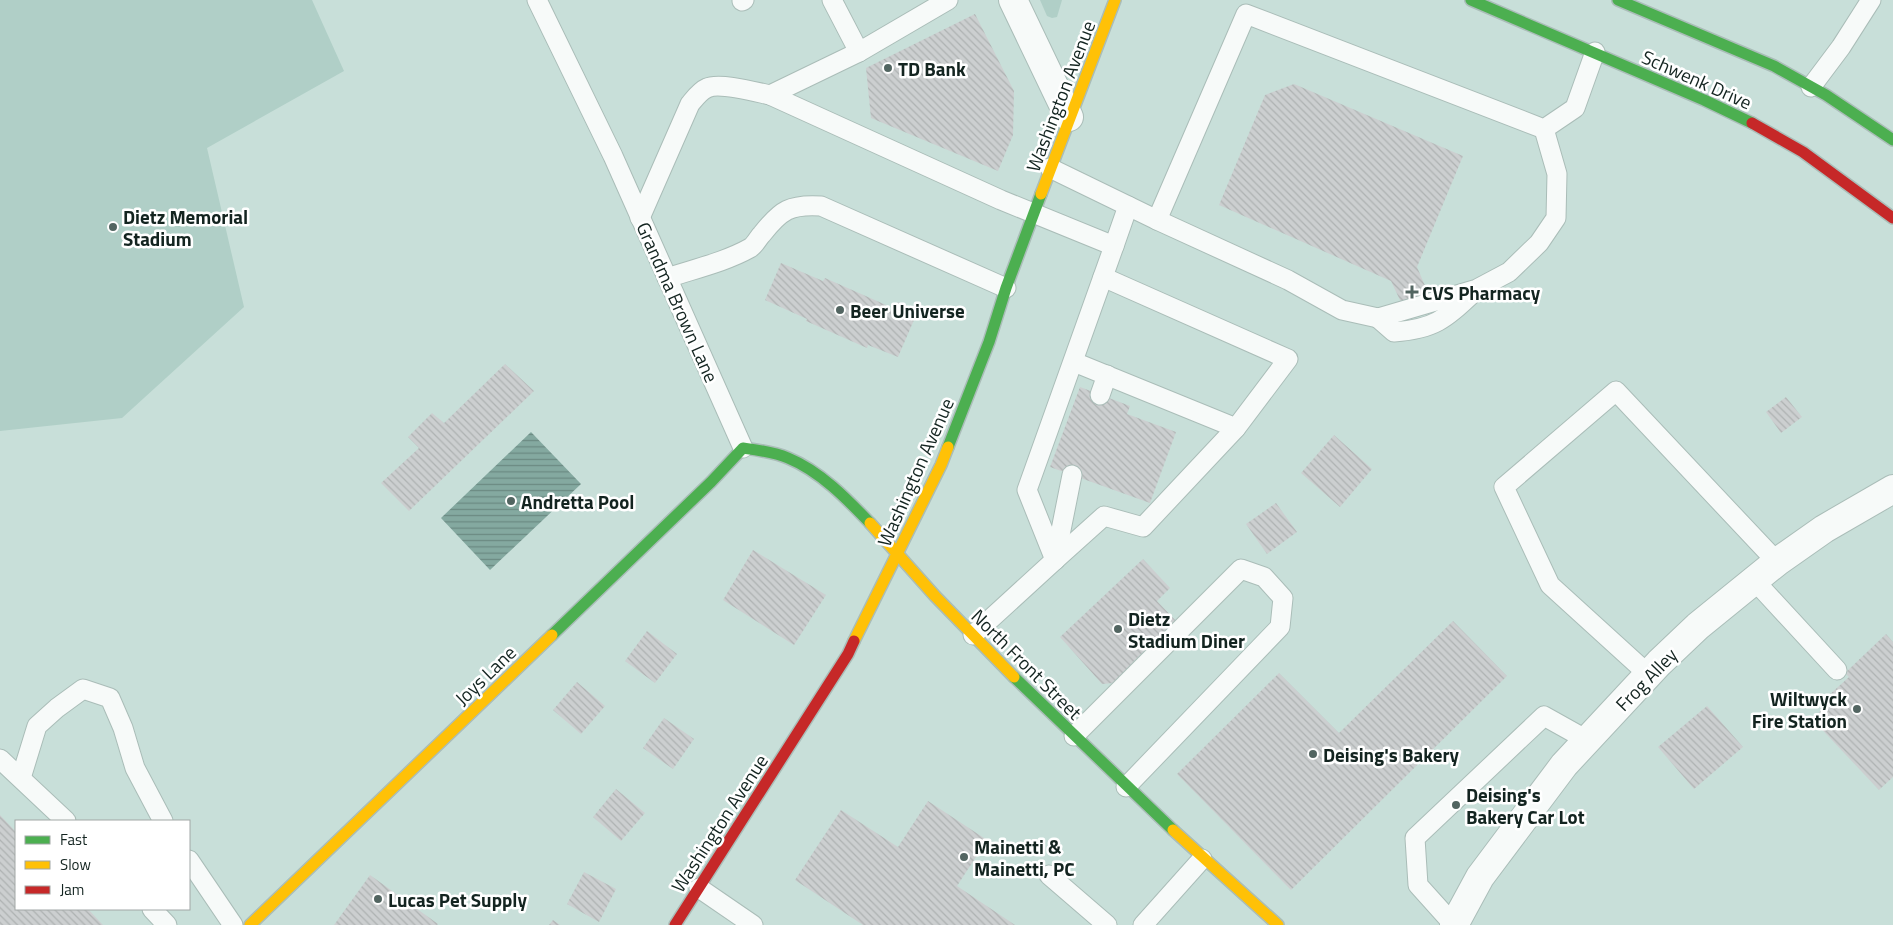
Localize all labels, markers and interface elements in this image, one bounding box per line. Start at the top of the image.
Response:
street label: Washington Avenue [1018,16,1102,176]
street label: Schwenk Drive [1637,42,1757,116]
place label: TD Bank [898,54,966,83]
marker: TD Bank [882,62,894,74]
place label: Dietz Memorial Stadium [123,202,248,253]
street label: Grandma Brown Lane [630,217,726,387]
marker: Dietz Memorial Stadium [107,221,119,233]
place label: CVS Pharmacy [1422,278,1541,307]
marker: CVS Pharmacy [1406,286,1418,298]
place label: Beer Universe [850,296,965,325]
marker: Beer Universe [834,304,846,316]
street label: Washington Avenue [869,393,961,551]
place label: Andretta Pool [521,487,634,516]
marker: Andretta Pool [505,495,517,507]
street label: North Front Street [965,602,1089,726]
place label: Dietz Stadium Diner [1128,604,1245,655]
marker: Dietz Stadium Diner [1112,623,1124,635]
street label: Joys Lane [448,638,522,712]
street label: Frog Alley [1608,641,1684,717]
place label: Wiltwyck Fire Station [1752,684,1847,735]
marker: Wiltwyck Fire Station [1851,703,1863,715]
place label: Deising's Bakery [1323,740,1460,769]
street label: Washington Avenue [663,748,775,898]
marker: Deising's Bakery [1307,748,1319,760]
place label: Deising's Bakery Car Lot [1466,780,1585,831]
marker: Deising's Bakery Car Lot [1450,799,1462,811]
legend [15,820,190,910]
text: Fast [60,828,88,851]
place label: Mainetti & Mainetti, PC [974,832,1075,883]
marker: Mainetti & Mainetti, PC [958,851,970,863]
text: Slow [60,853,91,876]
text: Jam [60,878,84,901]
place label: Lucas Pet Supply [388,885,527,914]
marker: Lucas Pet Supply [372,893,384,905]

